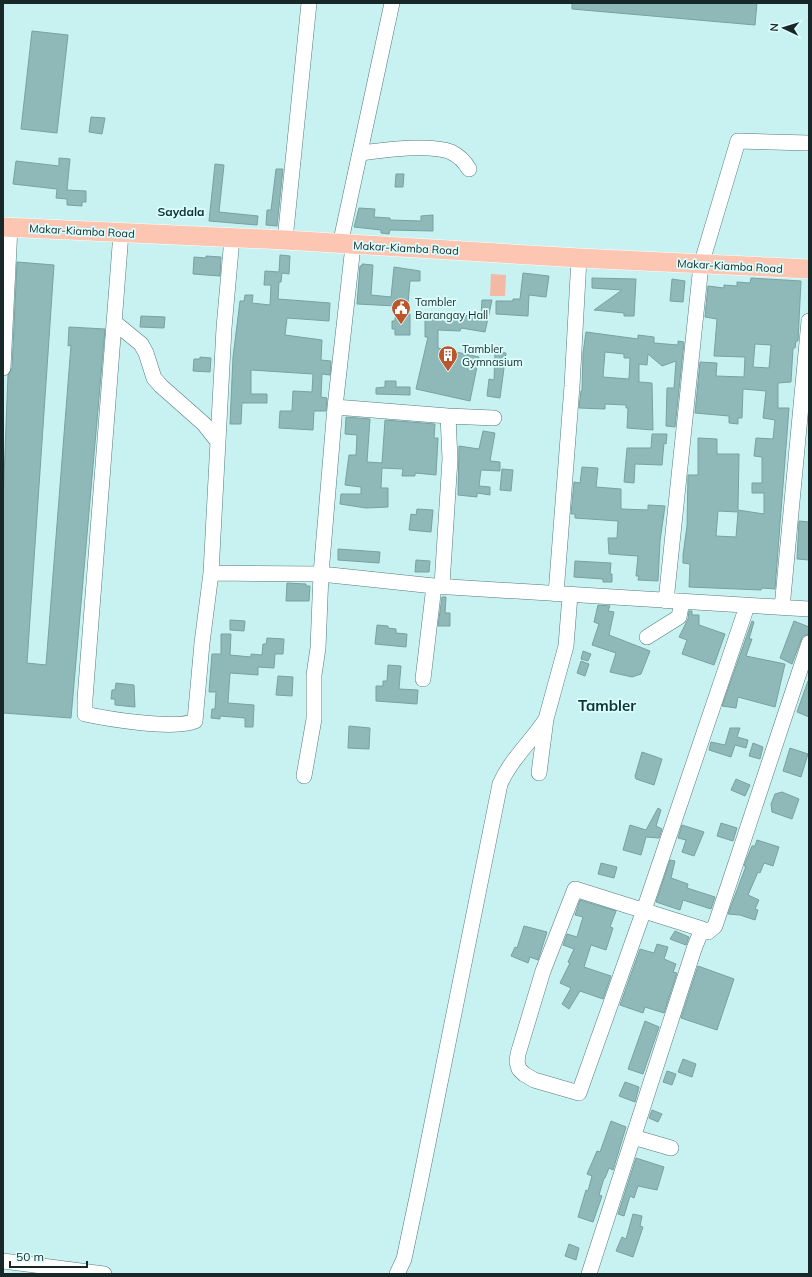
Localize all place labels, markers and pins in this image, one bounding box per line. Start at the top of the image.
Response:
place label: Tambler Barangay Hall [415,295,488,322]
public building icon: Tambler Barangay Hall [390,297,412,325]
place label: Tambler Gymnasium [462,342,523,369]
building icon: Tambler Gymnasium [437,344,459,372]

